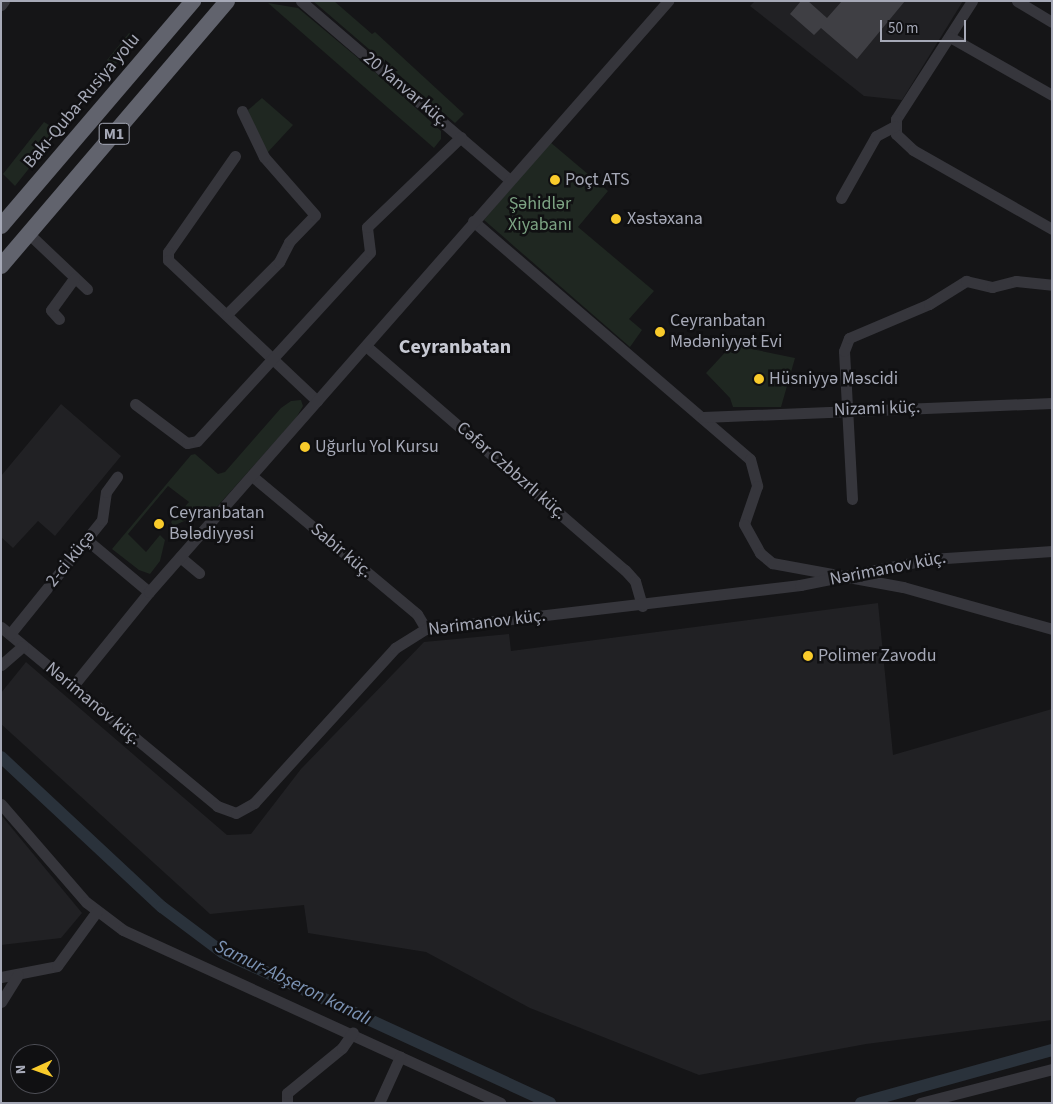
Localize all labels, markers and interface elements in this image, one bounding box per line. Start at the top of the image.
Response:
scale bar [883,10,969,42]
text: 50 m [888,18,918,39]
street label: Bakı-Quba-Rusiya yolu [19,29,145,173]
street label: 20 Yanvar küç. [359,48,453,132]
road number: M1 [98,120,130,148]
place label: Poçt ATS [565,169,630,191]
marker: Poçt ATS [549,174,561,186]
park label: Şəhidlər Xiyabanı [508,194,572,236]
place label: Xəstəxana [627,208,703,230]
marker: Xəstəxana [609,212,623,226]
place label: Ceyranbatan Mədəniyyət Evi [670,311,782,354]
marker: Ceyranbatan Mədəniyyət Evi [654,326,666,338]
district label: Ceyranbatan [399,335,511,359]
place label: Hüsniyyə Məscidi [769,368,898,390]
marker: Hüsniyyə Məscidi [753,373,765,385]
street label: Nizami küç. [833,397,921,421]
street label: Cəfər Czbbzrlı küç. [452,417,570,525]
place label: Uğurlu Yol Kursu [315,436,439,458]
marker: Uğurlu Yol Kursu [299,441,311,453]
place label: Ceyranbatan Bələdiyyəsi [169,503,265,546]
marker: Ceyranbatan Bələdiyyəsi [153,518,165,530]
street label: Sabir küç. [306,519,376,583]
street label: 2-ci küçə [42,526,100,592]
street label: Nərimanov küç. [828,547,948,591]
street label: Nərimanov küç. [427,605,547,641]
place label: Polimer Zavodu [818,645,937,667]
marker: Polimer Zavodu [802,650,814,662]
street label: Nərimanov küç. [41,658,145,750]
water label: Samur-Abşeron kanalı [211,935,375,1031]
north arrow [10,1044,60,1094]
text: N [11,1064,31,1074]

